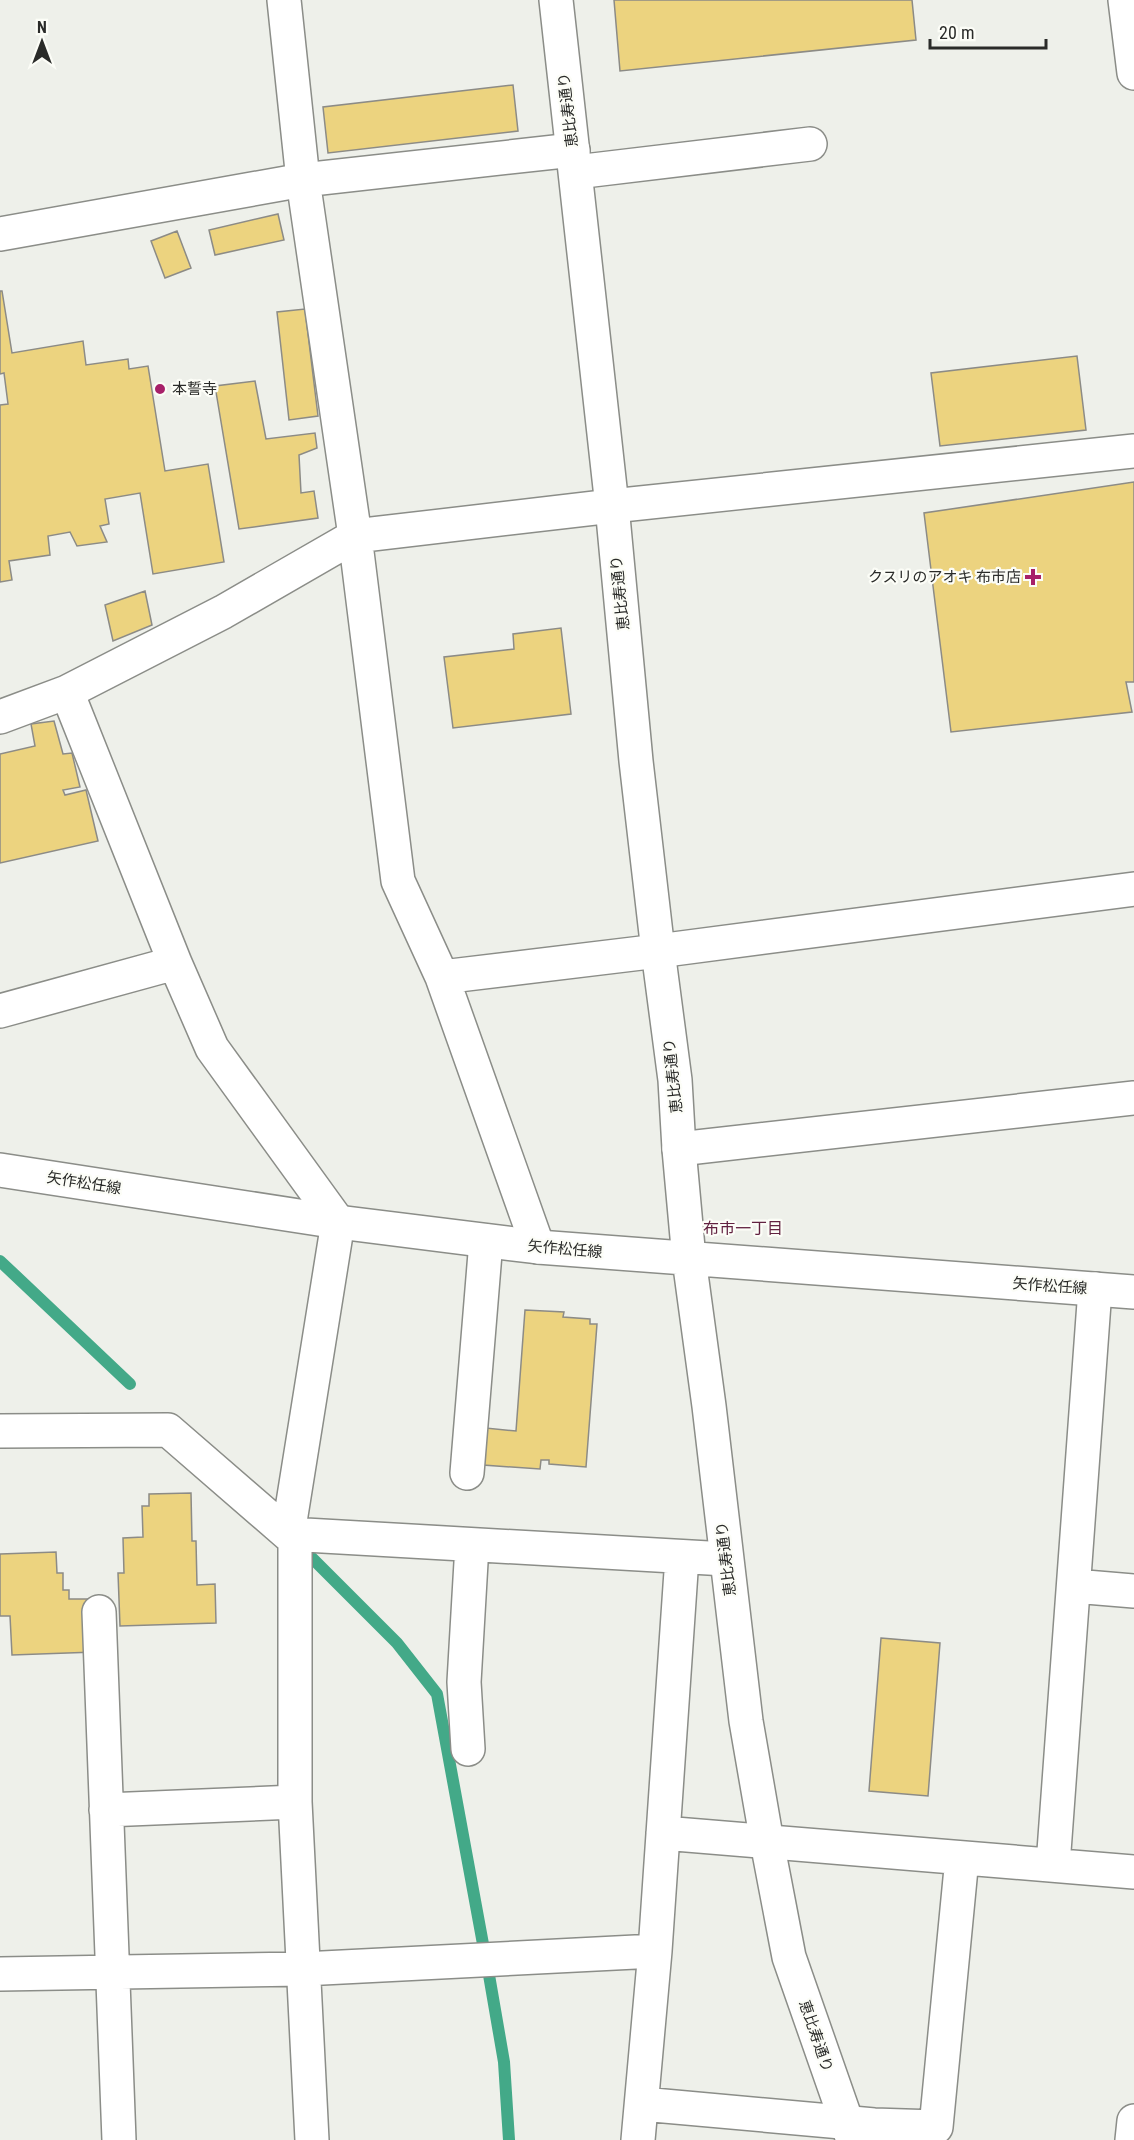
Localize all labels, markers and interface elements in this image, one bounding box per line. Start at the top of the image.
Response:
north arrow [12,12,72,72]
scale bar [930,12,1046,50]
text: N [37,18,47,37]
text: 20 m [939,22,974,43]
street label: 恵比寿通り [554,72,582,148]
place label: 本誓寺 [172,380,217,398]
marker: 本誓寺 [153,382,167,396]
street label: 恵比寿通り [607,555,633,631]
place label: クスリのアオキ 布市店 [868,568,1021,586]
marker: クスリのアオキ 布市店 [1026,570,1040,584]
street label: 恵比寿通り [660,1038,686,1114]
street label: 矢作松任線 [46,1168,122,1198]
district label: 布市一丁目 [703,1219,783,1238]
street label: 矢作松任線 [527,1237,603,1261]
street label: 矢作松任線 [1012,1274,1088,1298]
street label: 恵比寿通り [712,1521,740,1597]
street label: 恵比寿通り [795,1998,837,2074]

